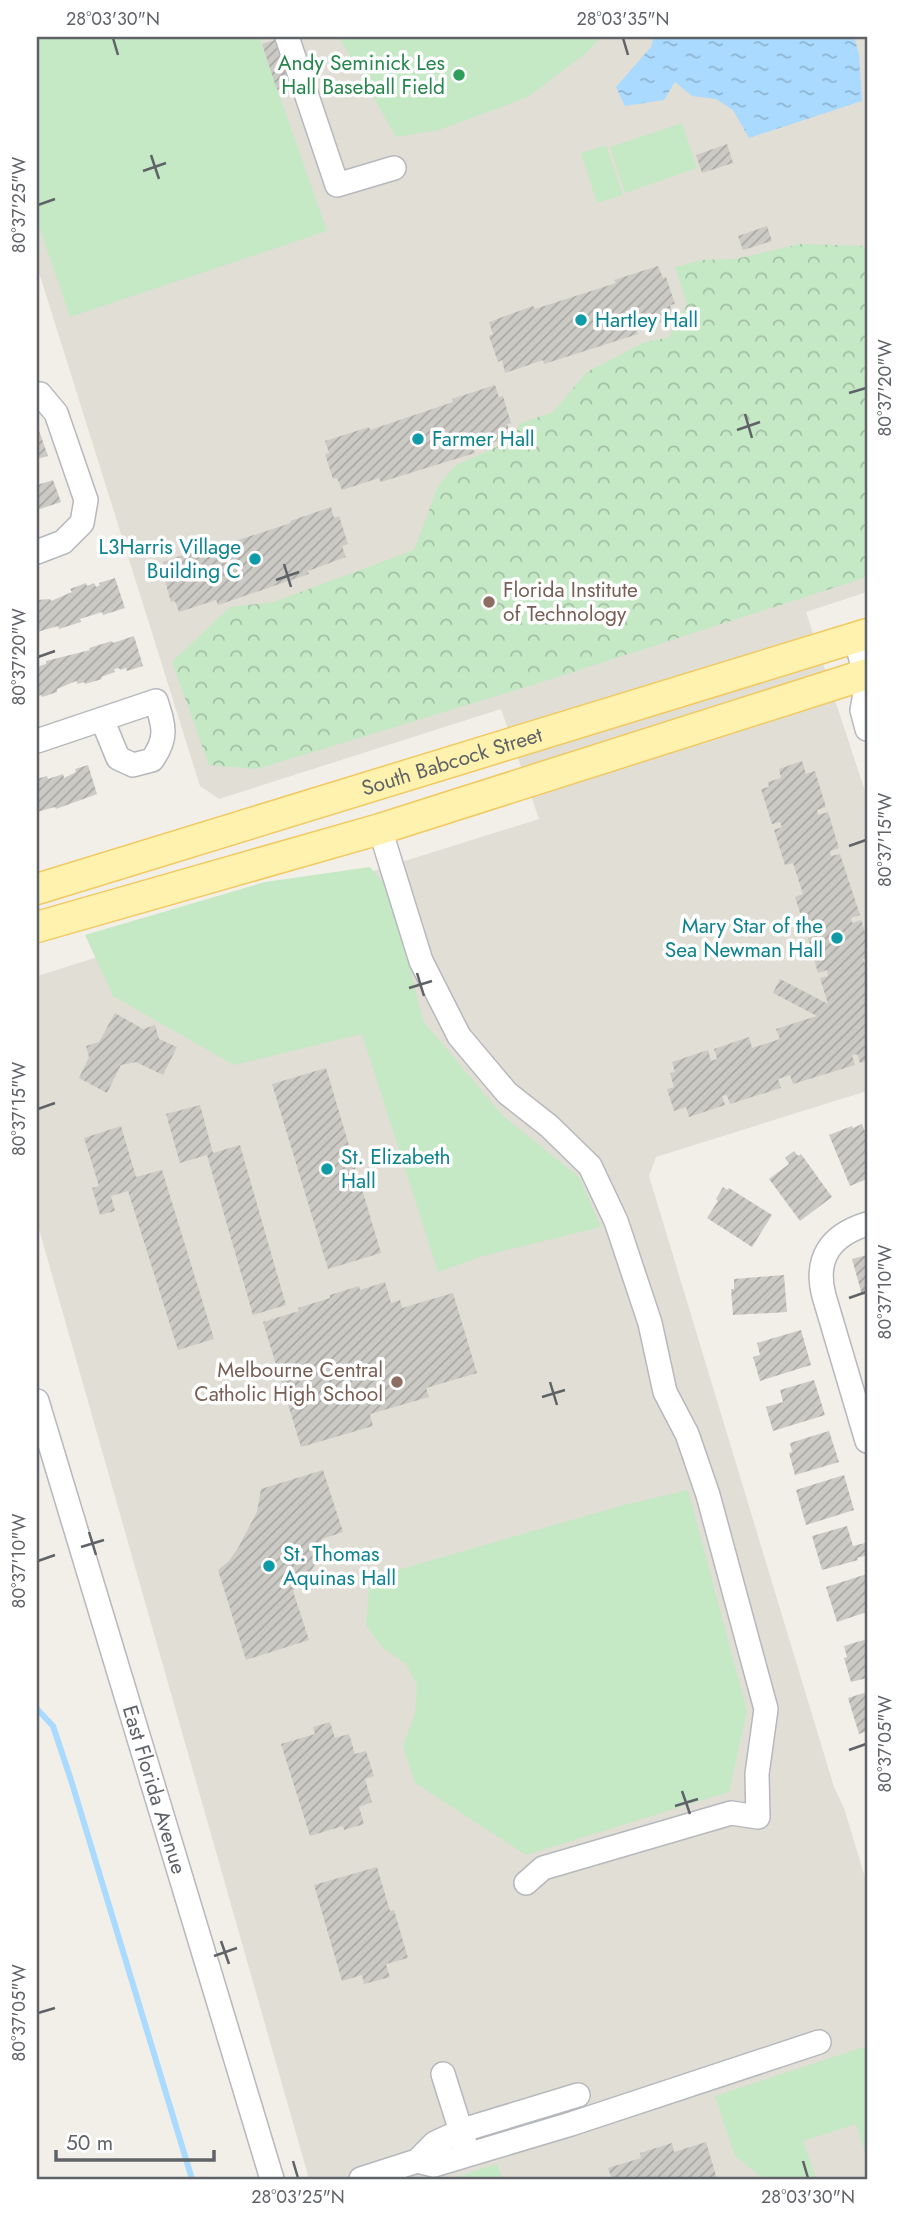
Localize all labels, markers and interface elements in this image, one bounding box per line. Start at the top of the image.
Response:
text: 28°03'30"N [66,6,160,32]
text: 28°03'35"N [576,6,670,32]
place label: Andy Seminick Les Hall Baseball Field [278,48,445,102]
marker: Andy Seminick Les Hall Baseball Field [451,67,467,83]
text: 80°37'25"W [6,157,32,253]
place label: Hartley Hall [595,305,698,335]
marker: Hartley Hall [573,312,589,328]
text: 80°37'20"W [872,339,898,437]
place label: Farmer Hall [432,424,535,454]
marker: Farmer Hall [410,431,426,447]
place label: L3Harris Village Building C [98,532,241,586]
marker: L3Harris Village Building C [247,551,263,567]
place label: Florida Institute of Technology [503,575,638,629]
marker: Florida Institute of Technology [481,594,497,610]
text: 80°37'20"W [6,608,32,706]
street label: South Babcock Street [358,720,546,803]
text: 80°37'15"W [872,793,898,887]
place label: Mary Star of the Sea Newman Hall [665,911,823,965]
marker: Mary Star of the Sea Newman Hall [829,930,845,946]
text: 80°37'15"W [6,1062,32,1156]
place label: St. Elizabeth Hall [341,1142,451,1196]
marker: St. Elizabeth Hall [319,1161,335,1177]
text: 80°37'10"W [872,1244,898,1339]
place label: Melbourne Central Catholic High School [194,1355,383,1409]
marker: Melbourne Central Catholic High School [389,1374,405,1390]
text: 80°37'10"W [6,1513,32,1608]
place label: St. Thomas Aquinas Hall [283,1539,396,1593]
marker: St. Thomas Aquinas Hall [261,1558,277,1574]
text: 80°37'05"W [872,1695,898,1792]
street label: East Florida Avenue [115,1702,194,1878]
text: 80°37'05"W [6,1964,32,2061]
scale bar [56,2118,214,2162]
text: 50 m [66,2128,113,2158]
text: 28°03'25"N [251,2184,345,2210]
text: 28°03'30"N [761,2184,855,2210]

